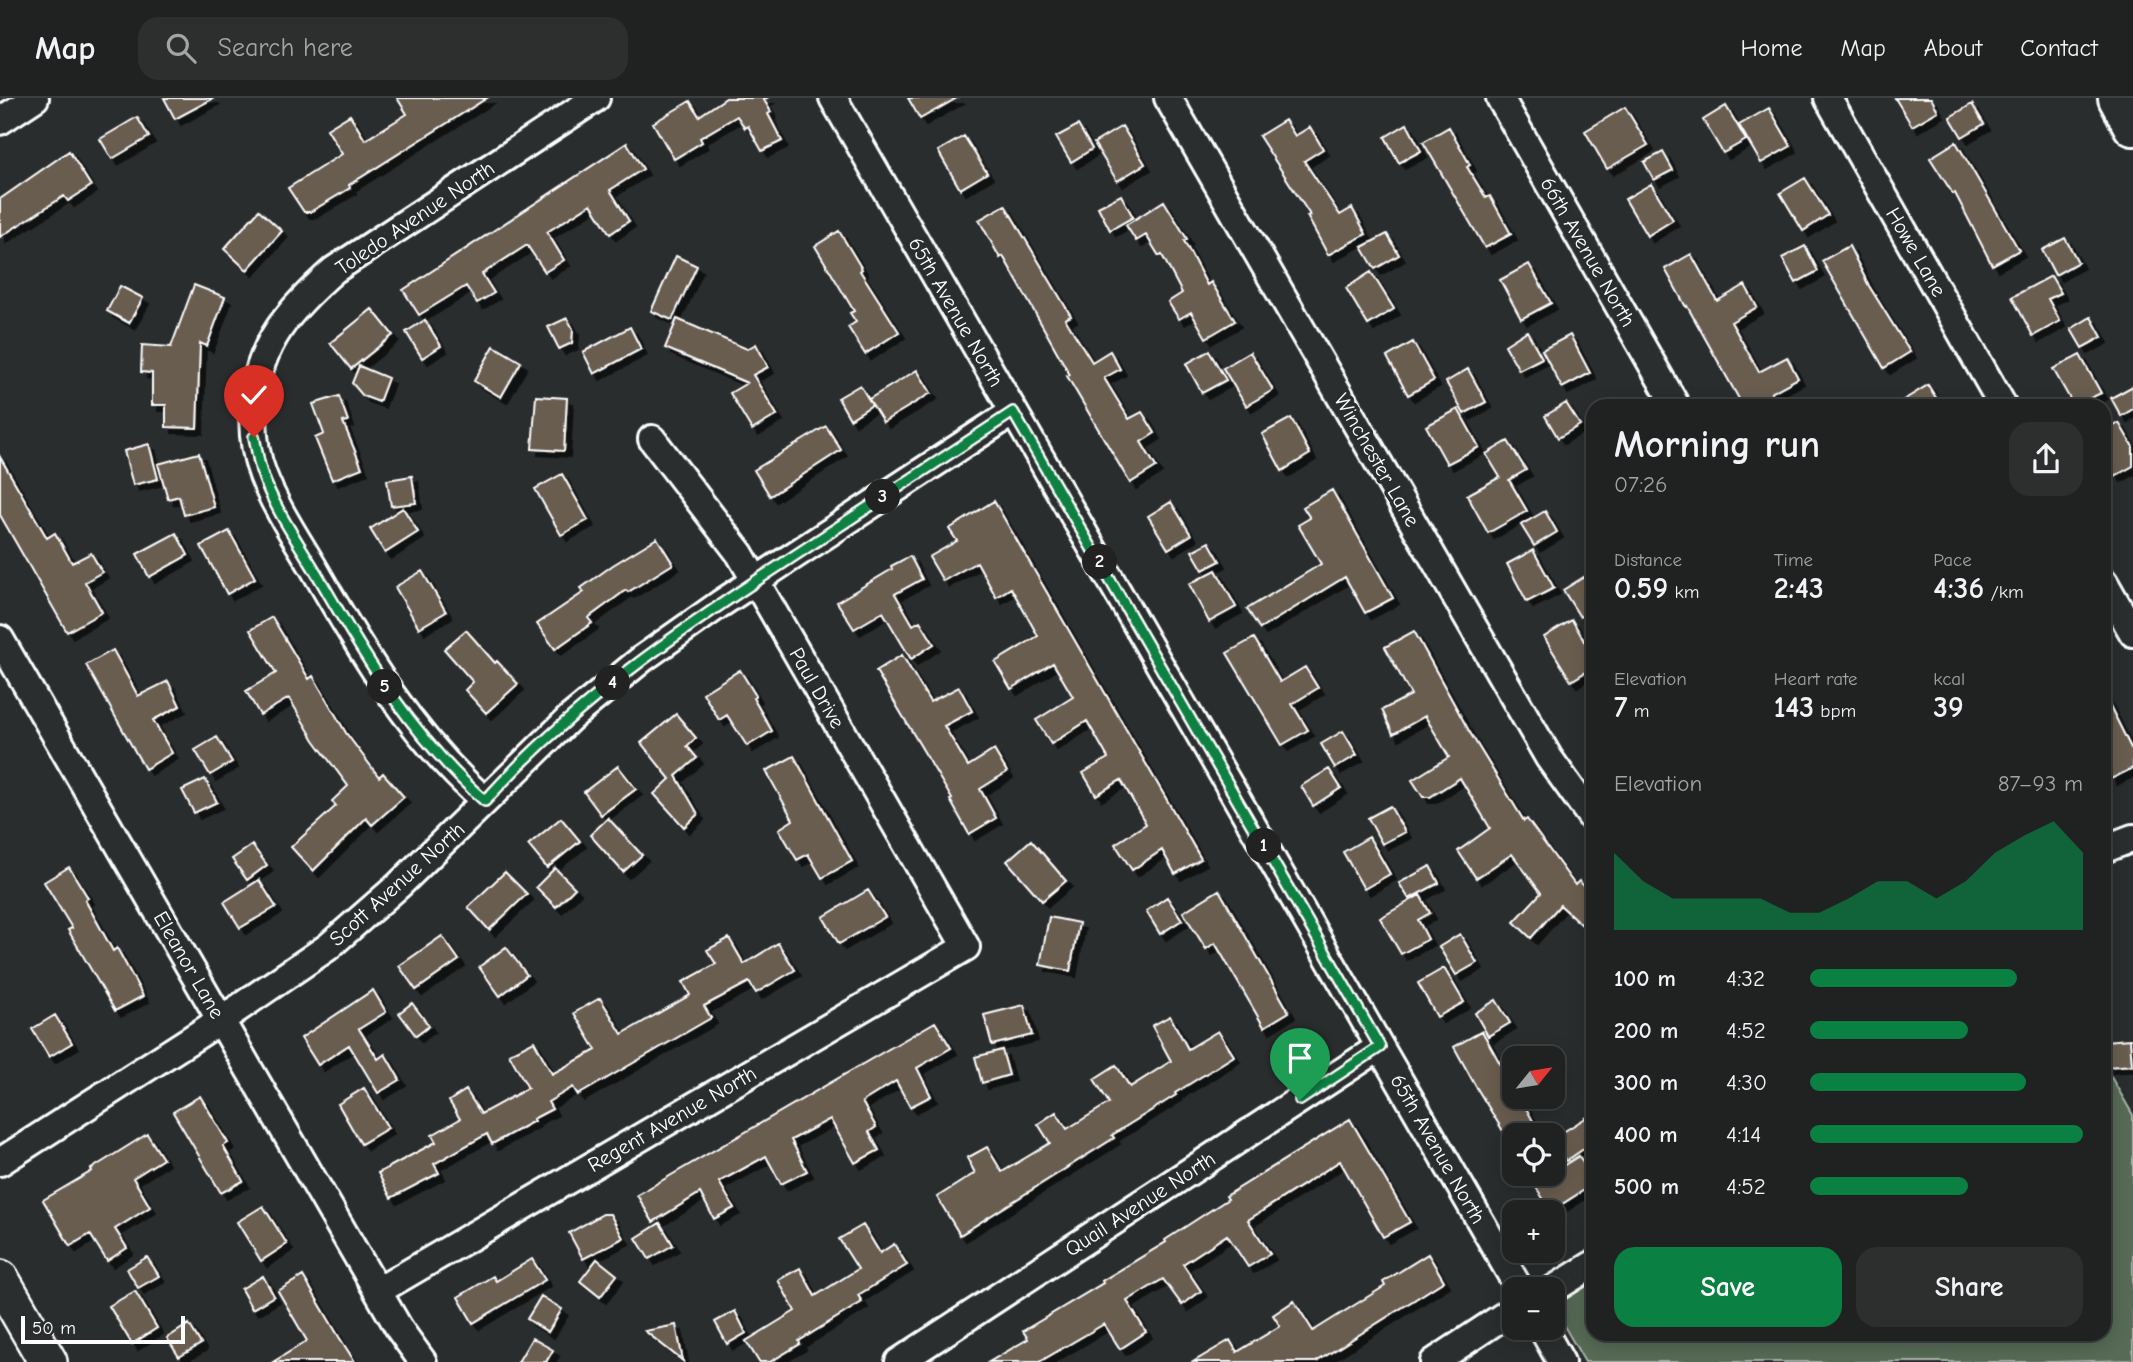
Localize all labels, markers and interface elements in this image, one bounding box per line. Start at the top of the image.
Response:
search box [138,17,628,80]
text: Map [35,29,96,67]
icon: search [162,29,200,67]
text: Search here [218,33,353,63]
text: Home [1741,34,1802,62]
text: Map [1840,34,1886,62]
text: About [1924,34,1982,62]
text: Contact [2020,34,2098,62]
street label: Toledo Avenue North [331,156,499,280]
street label: 66th Avenue North [1535,173,1641,331]
street label: Howe Lane [1881,203,1951,301]
street label: 65th Avenue North [903,233,1009,391]
pin [224,365,284,437]
icon: check [235,376,273,414]
street label: Winchester Lane [1329,389,1425,531]
button: share [2009,422,2083,496]
text: Morning run [1614,423,1820,467]
text: 07:26 [1614,471,1668,498]
pin: 3 [866,480,900,514]
text: 3 [878,485,887,507]
pin: 2 [1082,545,1118,580]
text: Distance [1614,549,1682,571]
text: Time [1774,549,1813,571]
text: Pace [1933,549,1972,571]
text: 2 [1095,550,1104,572]
text: 0.59 [1614,571,1668,606]
text: 2:43 [1774,571,1824,606]
text: 4:36 [1933,571,1984,606]
text: km [1668,581,1699,603]
text: /km [1984,581,2024,603]
street label: Paul Drive [784,643,850,733]
pin: 4 [596,666,630,700]
text: Elevation [1614,668,1687,690]
text: Heart rate [1774,668,1857,690]
text: kcal [1933,668,1965,690]
pin: 5 [368,670,402,704]
text: 4 [608,671,617,693]
text: 5 [379,675,390,697]
text: 7 [1614,690,1628,725]
text: 143 [1774,690,1814,725]
text: 39 [1933,690,1964,725]
text: m [1628,700,1650,722]
text: bpm [1814,700,1856,722]
text: Elevation [1614,770,1702,797]
text: 87–93 m [1998,770,2083,797]
street label: Scott Avenue North [325,817,469,951]
pin: 1 [1246,828,1282,864]
text: 1 [1260,834,1267,856]
street label: Eleanor Lane [149,907,229,1023]
text: 100 m [1614,965,1676,992]
text: 4:32 [1726,965,1765,992]
text: 200 m [1614,1017,1678,1044]
text: 4:52 [1726,1017,1766,1044]
pin [1270,1028,1330,1100]
icon: arrive [1281,1039,1319,1077]
north arrow [1502,1046,1564,1110]
map controls [1502,1046,1565,1340]
street label: Regent Avenue North [583,1061,761,1177]
text: 300 m [1614,1069,1678,1096]
text: 4:30 [1726,1069,1767,1096]
street label: 65th Avenue North [1385,1070,1491,1228]
text: 400 m [1614,1121,1678,1148]
text: 4:14 [1726,1121,1762,1148]
button: locate [1502,1123,1565,1186]
street label: Quail Avenue North [1060,1146,1220,1262]
text: 500 m [1614,1173,1679,1200]
text: 4:52 [1726,1173,1766,1200]
button: + [1502,1200,1565,1263]
button: Save [1614,1247,1842,1327]
button: Share [1856,1247,2083,1327]
button: − [1502,1277,1565,1340]
scale bar [21,1313,186,1345]
text: 50 m [32,1317,76,1339]

